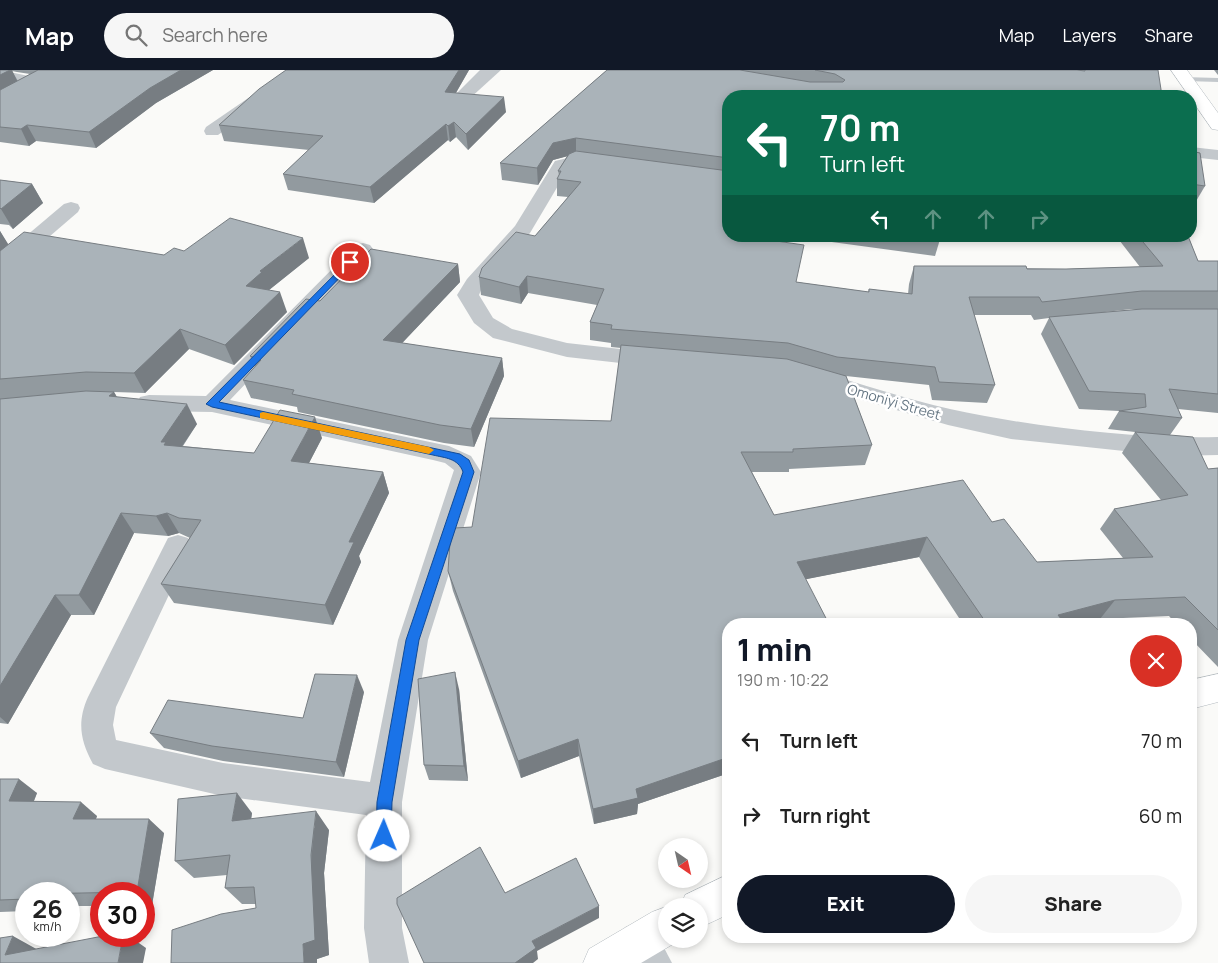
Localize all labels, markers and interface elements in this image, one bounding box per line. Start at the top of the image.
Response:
search box [104,13,454,58]
text: Map [25,19,74,52]
icon: search [122,21,150,49]
text: Search here [162,22,268,48]
text: Map [999,23,1034,47]
text: Layers [1062,23,1116,47]
text: Share [1144,23,1193,47]
text: 70 m [820,104,900,152]
icon: left [737,110,802,175]
text: Turn left [820,149,905,179]
icon: left [866,205,894,233]
icon: ahead [919,205,947,233]
icon: ahead [972,205,1000,233]
icon: right [1025,205,1053,233]
pin [329,241,371,283]
icon: arrive [336,248,364,276]
street label: Omoniyi Street [845,379,943,424]
text: 1 min [737,629,812,670]
button: close [1130,635,1182,687]
text: 190 m · 10:22 [737,669,829,691]
icon: left [737,727,765,755]
text: Turn left [780,728,858,754]
text: 70 m [1141,728,1182,754]
icon: right [737,802,765,830]
text: Turn right [780,803,870,829]
text: 60 m [1139,803,1182,829]
position arrow [357,809,409,861]
north arrow [658,838,708,888]
map controls [658,838,708,948]
button: Exit [737,875,955,933]
button: Share [965,875,1182,933]
speed limit sign: 30 [90,882,155,947]
text: 26 [32,891,63,926]
button: layers [658,898,708,948]
text: km/h [34,918,61,935]

